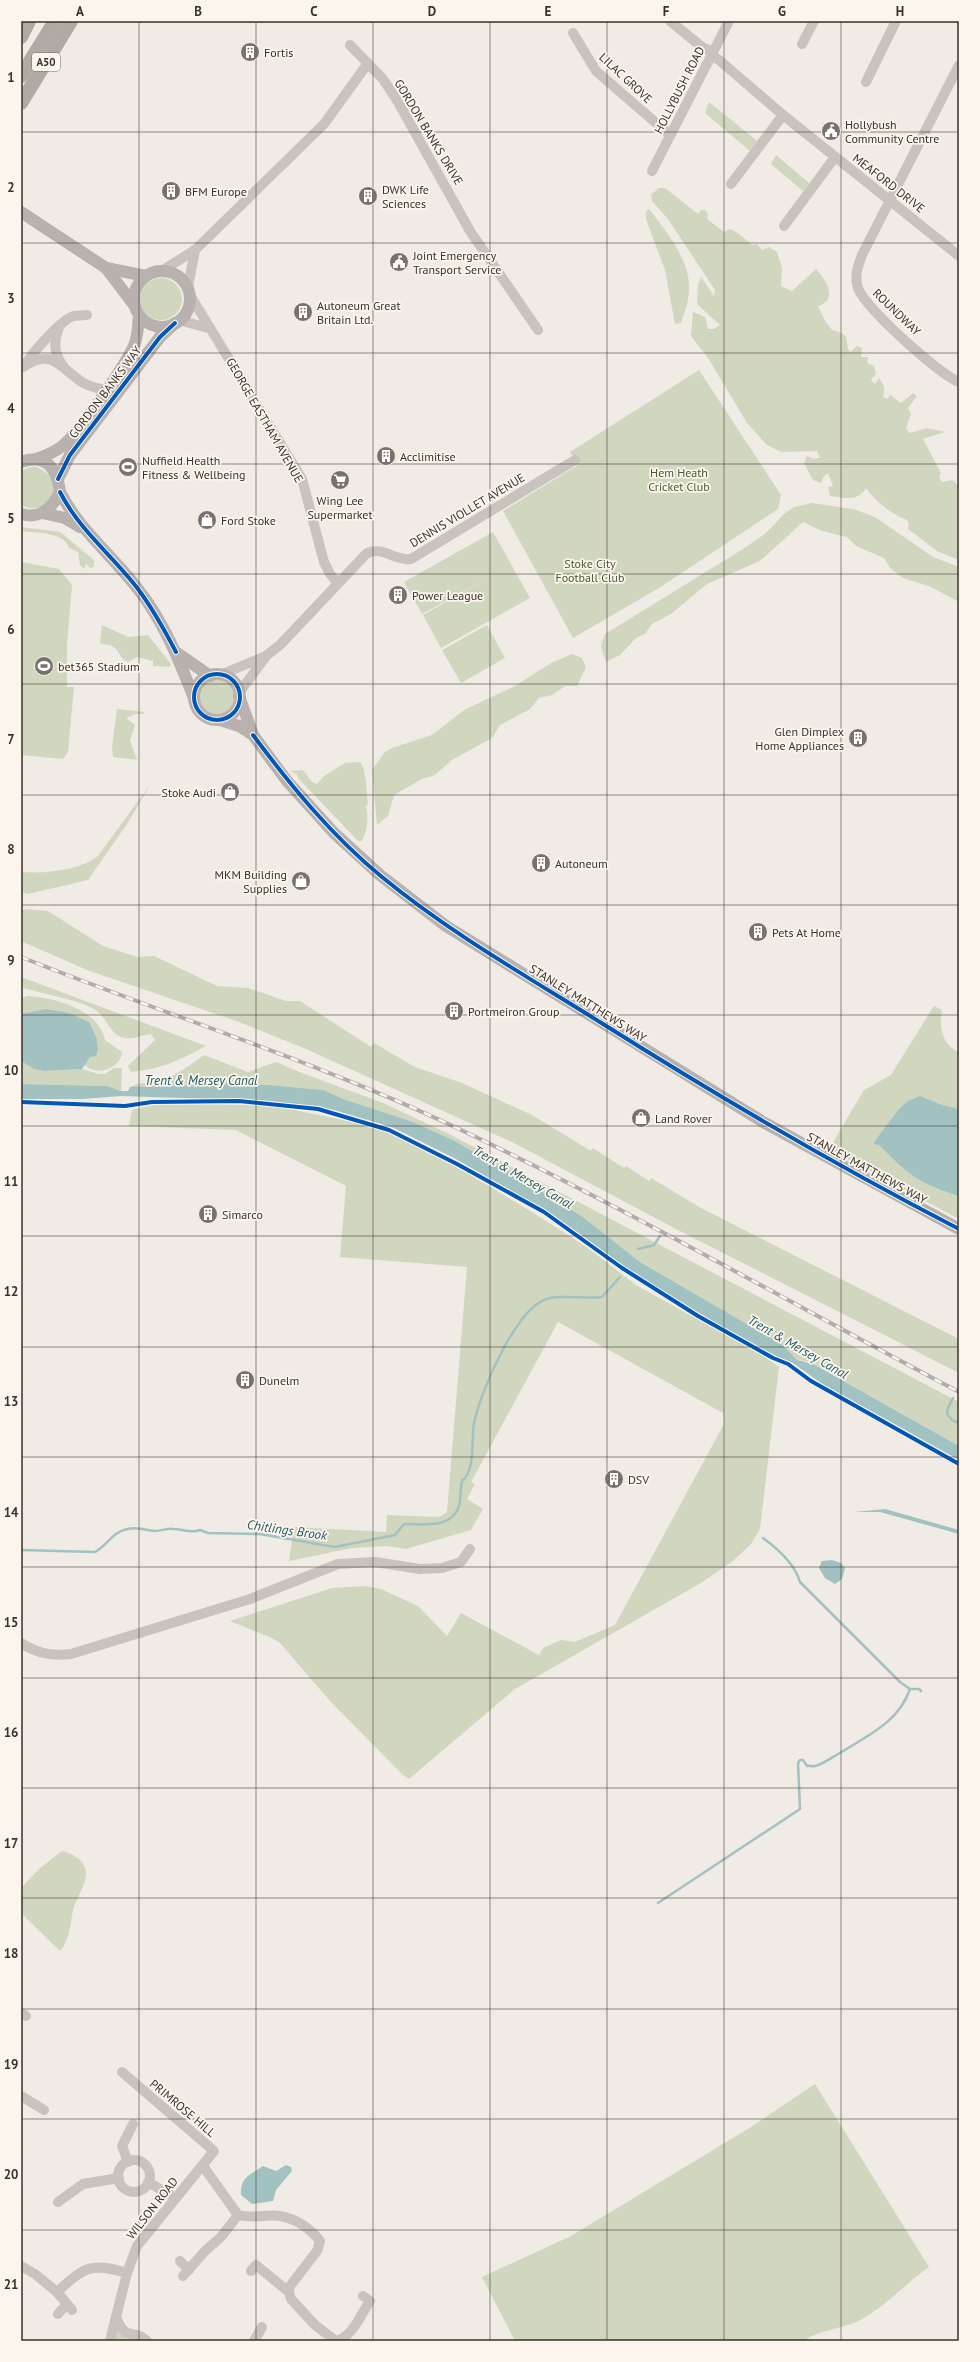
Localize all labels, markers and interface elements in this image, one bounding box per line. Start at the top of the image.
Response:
text: A [76,3,84,20]
text: B [194,3,202,20]
text: C [310,3,318,20]
text: D [428,3,436,20]
text: E [545,3,552,20]
text: F [663,3,670,20]
text: G [778,3,786,20]
text: H [896,3,904,20]
building icon: Fortis [239,41,261,63]
street label: HOLLYBUSH ROAD [651,44,708,136]
place label: Fortis [264,45,293,60]
street label: LILAC GROVE [596,50,656,106]
road number: A50 [32,53,60,71]
text: 1 [7,69,15,86]
street label: GORDON BANKS DRIVE [391,76,467,188]
place label: Hollybush Community Centre [845,117,939,146]
public building icon: Hollybush Community Centre [820,120,842,142]
street label: MEAFORD DRIVE [850,150,928,216]
text: 2 [7,179,15,196]
building icon: BFM Europe [160,180,182,202]
place label: DWK Life Sciences [382,182,429,211]
place label: BFM Europe [185,184,247,199]
building icon: DWK Life Sciences [357,185,379,207]
place label: Joint Emergency Transport Service [412,248,501,277]
public building icon: Joint Emergency Transport Service [388,251,410,273]
street label: ROUNDWAY [870,285,924,339]
text: 3 [7,290,15,307]
place label: Autoneum Great Britain Ltd. [317,298,400,327]
building icon: Autoneum Great Britain Ltd. [292,301,314,323]
street label: GORDON BANKS WAY [66,343,145,441]
street label: GEORGE EASTHAM AVENUE [223,355,307,485]
text: 4 [7,400,15,417]
building icon: Acclimitise [375,445,397,467]
place label: Acclimitise [400,449,456,464]
place label: Nuffield Health Fitness & Wellbeing [142,453,246,482]
sports icon: Nuffield Health Fitness & Wellbeing [117,456,139,478]
park label: Hem Heath Cricket Club [648,465,710,494]
supermarket icon: Wing Lee Supermarket [329,469,351,491]
street label: DENNIS VIOLLET AVENUE [407,470,527,550]
place label: Wing Lee Supermarket [307,493,373,522]
shop icon: Ford Stoke [196,509,218,531]
text: 5 [7,510,15,527]
place label: Ford Stoke [221,513,276,528]
park label: Stoke City Football Club [555,556,625,585]
building icon: Power League [387,584,409,606]
place label: Power League [412,588,483,603]
text: 6 [7,621,15,638]
sports icon: bet365 Stadium [33,655,55,677]
place label: bet365 Stadium [58,659,140,674]
place label: Glen Dimplex Home Appliances [755,724,844,753]
building icon: Glen Dimplex Home Appliances [847,727,869,749]
text: 7 [7,731,15,748]
shop icon: Stoke Audi [219,781,241,803]
place label: Stoke Audi [162,785,216,800]
text: 8 [7,841,15,858]
building icon: Autoneum [530,852,552,874]
place label: Autoneum [555,856,608,871]
place label: MKM Building Supplies [215,867,287,896]
shop icon: MKM Building Supplies [290,870,312,892]
building icon: Pets At Home [747,921,769,943]
place label: Pets At Home [772,925,841,940]
text: 9 [7,952,15,969]
street label: STANLEY MATTHEWS WAY [527,961,650,1045]
building icon: Portmeiron Group [443,1000,465,1022]
place label: Portmeiron Group [468,1004,559,1019]
text: 10 [4,1062,18,1079]
water label: Trent & Mersey Canal [144,1072,258,1089]
shop icon: Land Rover [630,1107,652,1129]
place label: Land Rover [655,1111,712,1126]
street label: STANLEY MATTHEWS WAY [804,1129,930,1207]
water label: Trent & Mersey Canal [470,1141,577,1213]
text: 11 [4,1173,18,1190]
building icon: Simarco [197,1203,219,1225]
place label: Simarco [222,1207,263,1222]
text: 12 [4,1283,18,1300]
water label: Trent & Mersey Canal [745,1311,852,1383]
building icon: Dunelm [234,1369,256,1391]
place label: Dunelm [259,1373,299,1388]
text: 13 [4,1393,18,1410]
building icon: DSV [603,1468,625,1490]
place label: DSV [628,1472,649,1487]
text: 14 [4,1504,19,1521]
water label: Chitlings Brook [246,1516,329,1544]
text: 15 [4,1614,18,1631]
text: 16 [4,1724,18,1741]
text: 17 [4,1835,18,1852]
text: 18 [4,1945,18,1962]
text: 19 [4,2056,18,2073]
street label: PRIMROSE HILL [147,2076,219,2140]
text: 20 [4,2166,18,2183]
street label: WILSON ROAD [123,2174,181,2242]
text: 21 [4,2276,18,2293]

